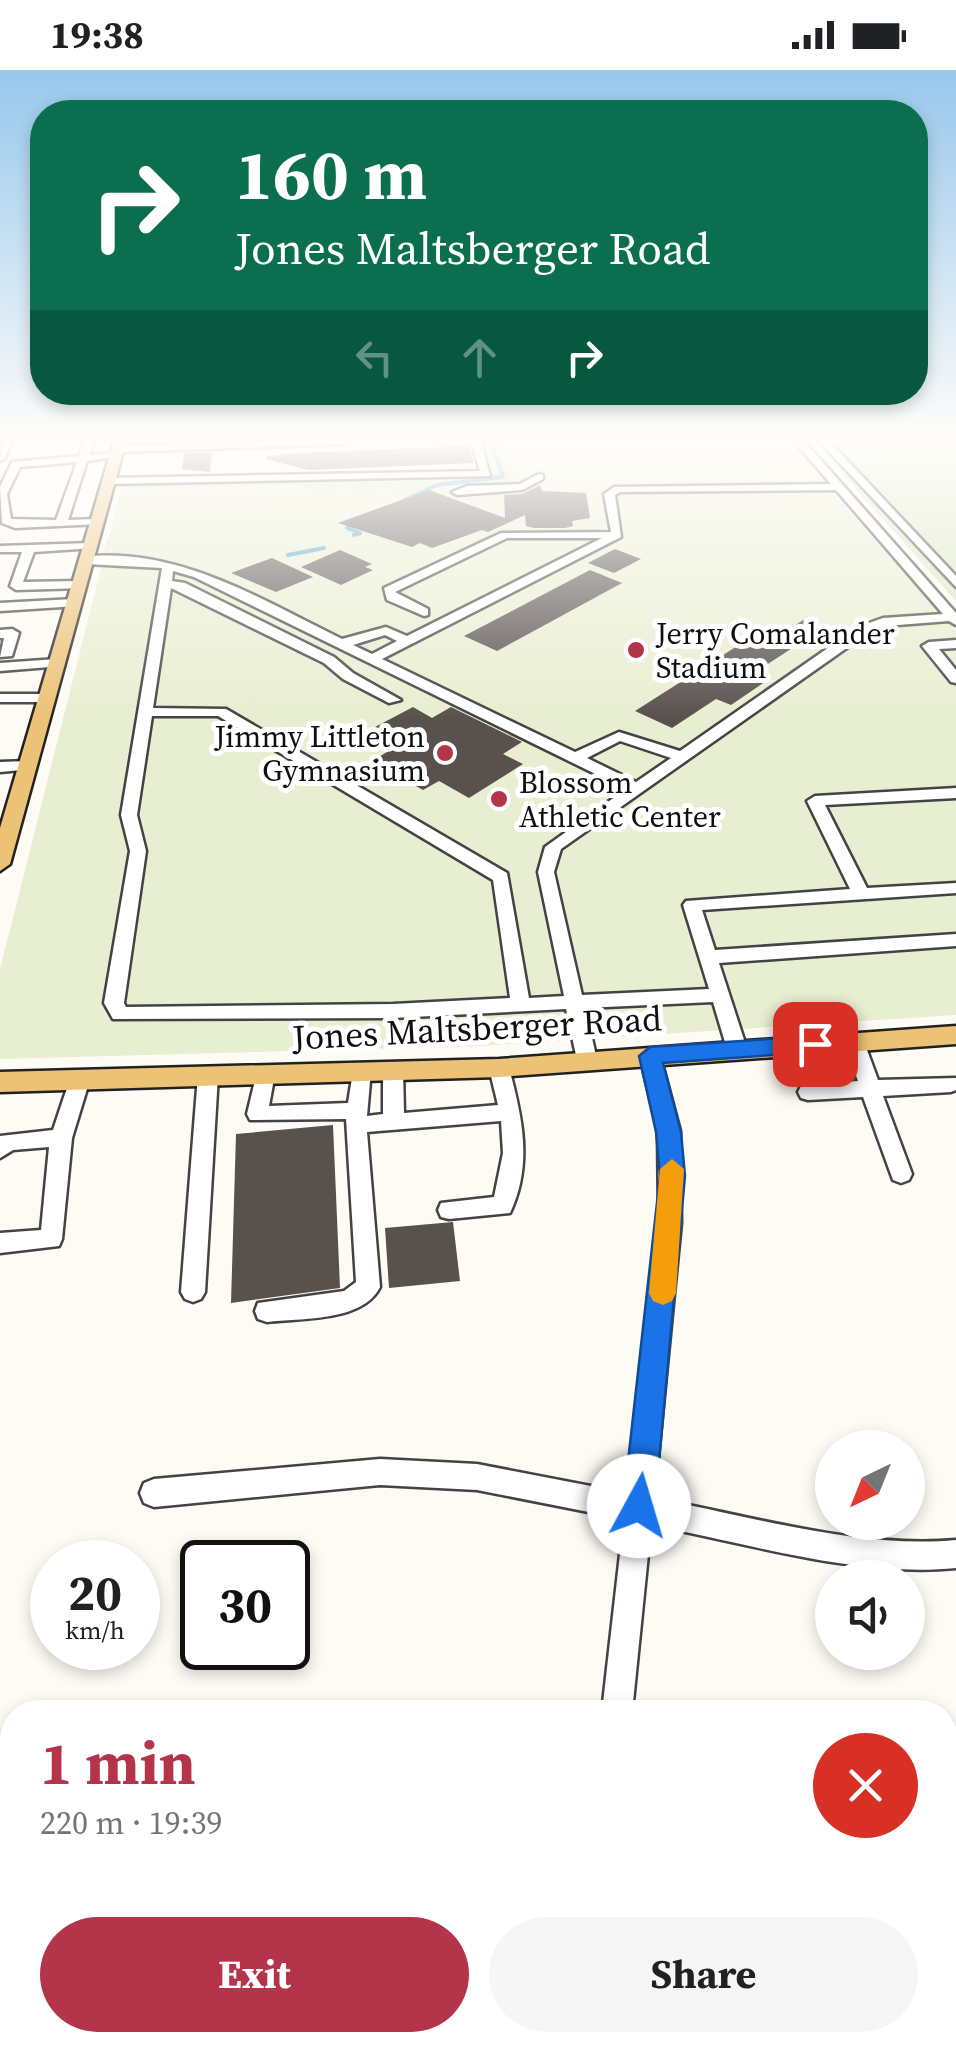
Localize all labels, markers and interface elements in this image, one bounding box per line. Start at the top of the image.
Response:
text: 19:38 [50,9,144,61]
text: 160 m [235,126,427,222]
icon: right [70,140,200,270]
text: Jones Maltsberger Road [235,217,710,279]
icon: left [347,330,402,385]
icon: ahead [452,330,507,385]
icon: right [557,330,612,385]
place label: Jerry Comalander Stadium [655,613,895,688]
marker: Jerry Comalander Stadium [625,639,647,661]
place label: Jimmy Littleton Gymnasium [213,716,425,791]
marker: Jimmy Littleton Gymnasium [434,742,456,764]
place label: Blossom Athletic Center [519,762,721,837]
marker: Blossom Athletic Center [488,788,510,810]
street label: Jones Maltsberger Road [290,994,663,1062]
pin [773,1002,858,1087]
icon: arrive [788,1017,843,1072]
north arrow [815,1430,925,1540]
map controls [815,1430,925,1670]
position arrow [587,1454,691,1558]
speed limit sign: 30 [180,1540,310,1670]
text: 20 [68,1558,122,1627]
button: sound [815,1560,925,1670]
text: km/h [65,1613,125,1647]
text: 1 min [40,1722,196,1804]
button: close [813,1733,918,1838]
text: 220 m · 19:39 [40,1801,222,1845]
button: Exit [40,1917,469,2032]
button: Share [489,1917,918,2032]

